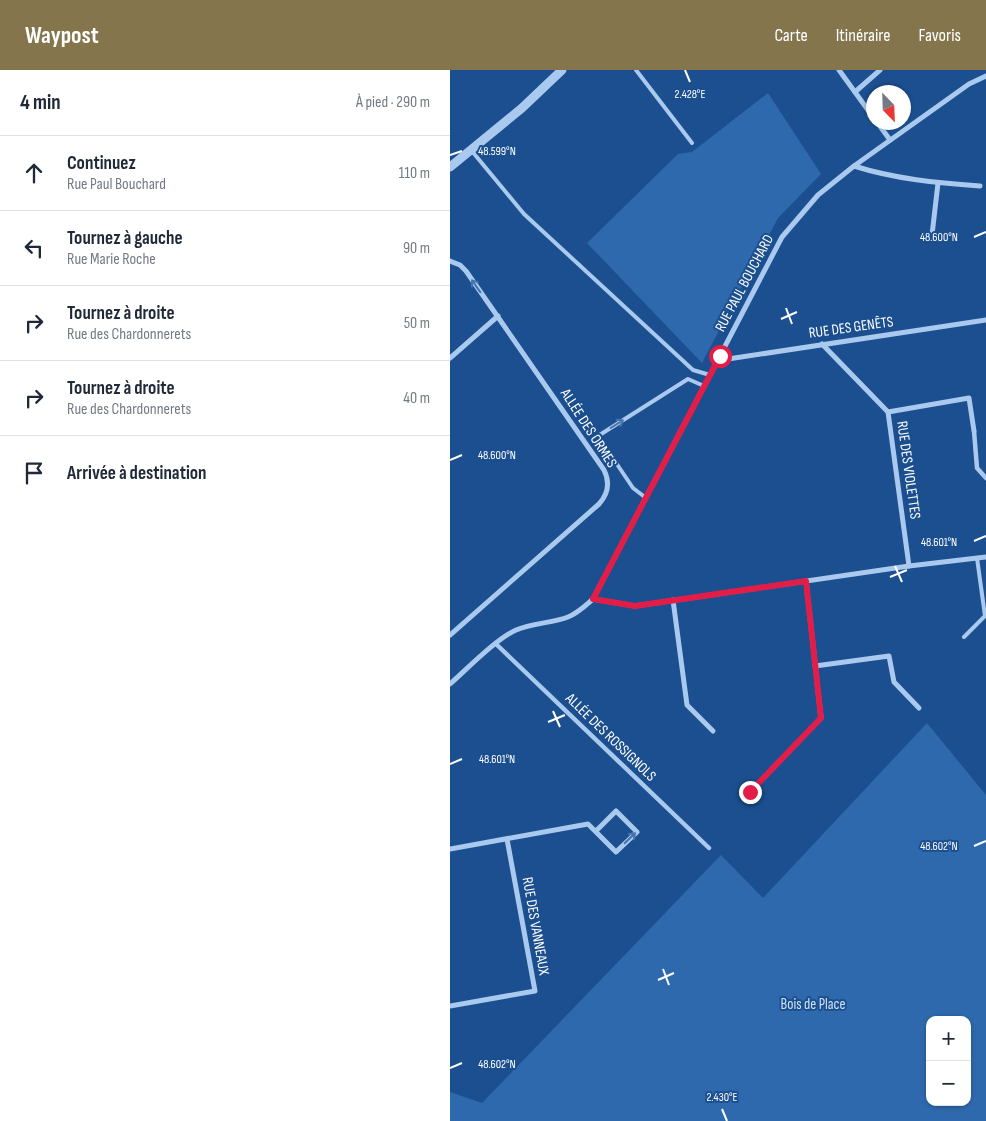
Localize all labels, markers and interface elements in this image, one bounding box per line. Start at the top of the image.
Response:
text: Waypost [25,21,99,50]
text: Carte [774,25,808,46]
text: Itinéraire [836,25,890,46]
text: Favoris [918,25,961,46]
north arrow [866,85,911,130]
text: 2.428°E [675,87,705,102]
text: 4 min [20,90,61,115]
text: À pied · 290 m [356,93,430,112]
text: 48.599°N [478,144,516,159]
text: Continuez [67,152,136,175]
icon: ahead [20,159,48,187]
text: 110 m [399,164,430,183]
text: Rue Paul Bouchard [67,175,166,194]
text: Tournez à gauche [67,227,183,250]
text: 48.600°N [920,230,958,245]
street label: RUE PAUL BOUCHARD [711,231,778,335]
icon: left [20,234,48,262]
text: 90 m [403,239,430,258]
text: Rue Marie Roche [67,250,156,269]
one-way arrow [471,279,481,293]
text: Tournez à droite [67,302,175,325]
icon: right [20,309,48,337]
street label: RUE DES GENÊTS [808,312,895,343]
text: 50 m [404,314,430,333]
text: Rue des Chardonnerets [67,325,191,344]
route start [709,345,732,368]
text: Tournez à droite [67,377,175,400]
icon: right [20,384,48,412]
street label: ALLÉE DES ORMES [555,384,621,471]
text: 40 m [403,389,430,408]
text: Rue des Chardonnerets [67,400,191,419]
one-way arrow [610,419,624,429]
street label: RUE DES VIOLETTES [892,420,925,520]
text: 48.600°N [478,448,516,463]
icon: arrive [20,459,48,487]
text: Arrivée à destination [67,462,207,485]
text: 48.601°N [921,535,957,550]
street label: ALLÉE DES ROSSIGNOLS [561,689,660,785]
text: 48.601°N [479,752,515,767]
route end [739,781,762,804]
one-way arrow [624,832,637,844]
text: 48.602°N [920,839,958,854]
street label: RUE DES VANNEAUX [518,876,554,977]
park label: Bois de Place [781,995,846,1014]
map controls [926,1016,971,1106]
button: + [926,1016,971,1061]
text: 48.602°N [478,1057,516,1072]
button: − [926,1061,971,1106]
text: 2.430°E [706,1090,738,1105]

